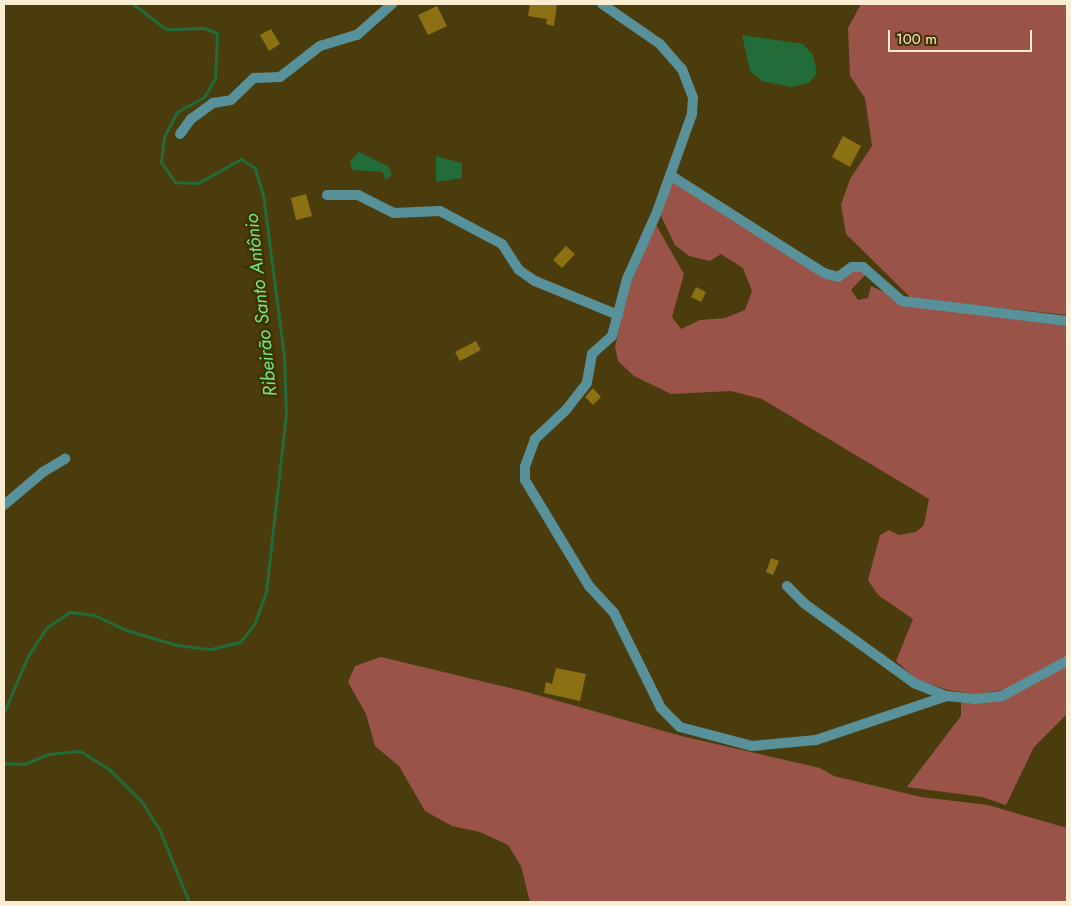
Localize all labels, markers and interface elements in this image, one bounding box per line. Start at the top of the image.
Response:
scale bar [891,20,1035,52]
text: 100 m [896,28,937,50]
water label: Ribeirão Santo Antônio [240,212,282,398]

